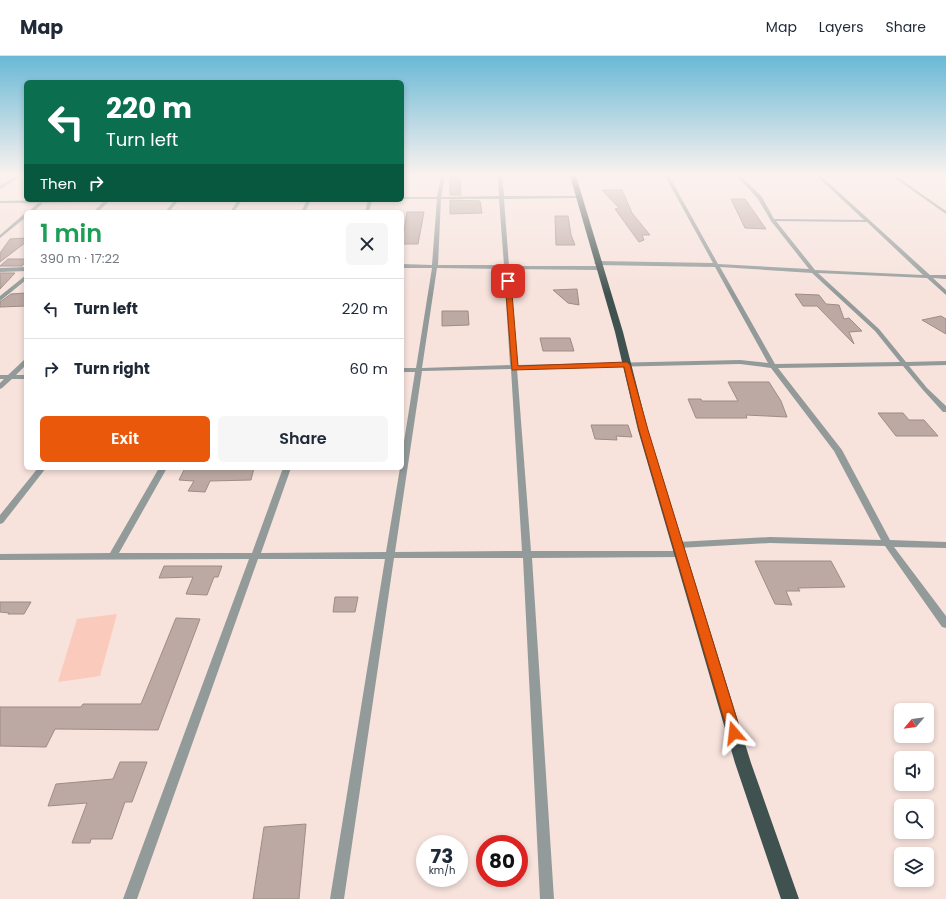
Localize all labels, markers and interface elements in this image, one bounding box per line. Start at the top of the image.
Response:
text: Map [20,14,63,41]
text: Map [766,17,797,37]
text: Layers [819,17,863,37]
text: Share [885,17,926,37]
text: 220 m [106,89,192,128]
icon: left [40,96,92,148]
text: Turn left [106,127,178,152]
icon: right [85,172,107,194]
text: Then [40,173,77,194]
text: 1 min [40,217,102,250]
button: close [346,223,388,265]
text: 390 m · 17:22 [40,249,120,268]
pin [491,264,525,298]
icon: arrive [497,270,519,292]
icon: left [40,298,62,320]
text: Turn left [74,298,138,319]
text: 220 m [342,298,388,319]
icon: right [40,358,62,380]
text: Turn right [74,358,150,379]
text: 60 m [350,358,388,379]
button: Exit [40,416,210,462]
button: Share [218,416,388,462]
north arrow [894,703,934,743]
map controls [894,703,934,887]
position arrow [713,712,755,754]
button: sound [894,751,934,791]
button: search [894,799,934,839]
speed limit sign: 80 [476,835,528,887]
text: 73 [431,842,453,870]
button: layers [894,847,934,887]
text: km/h [429,863,455,878]

